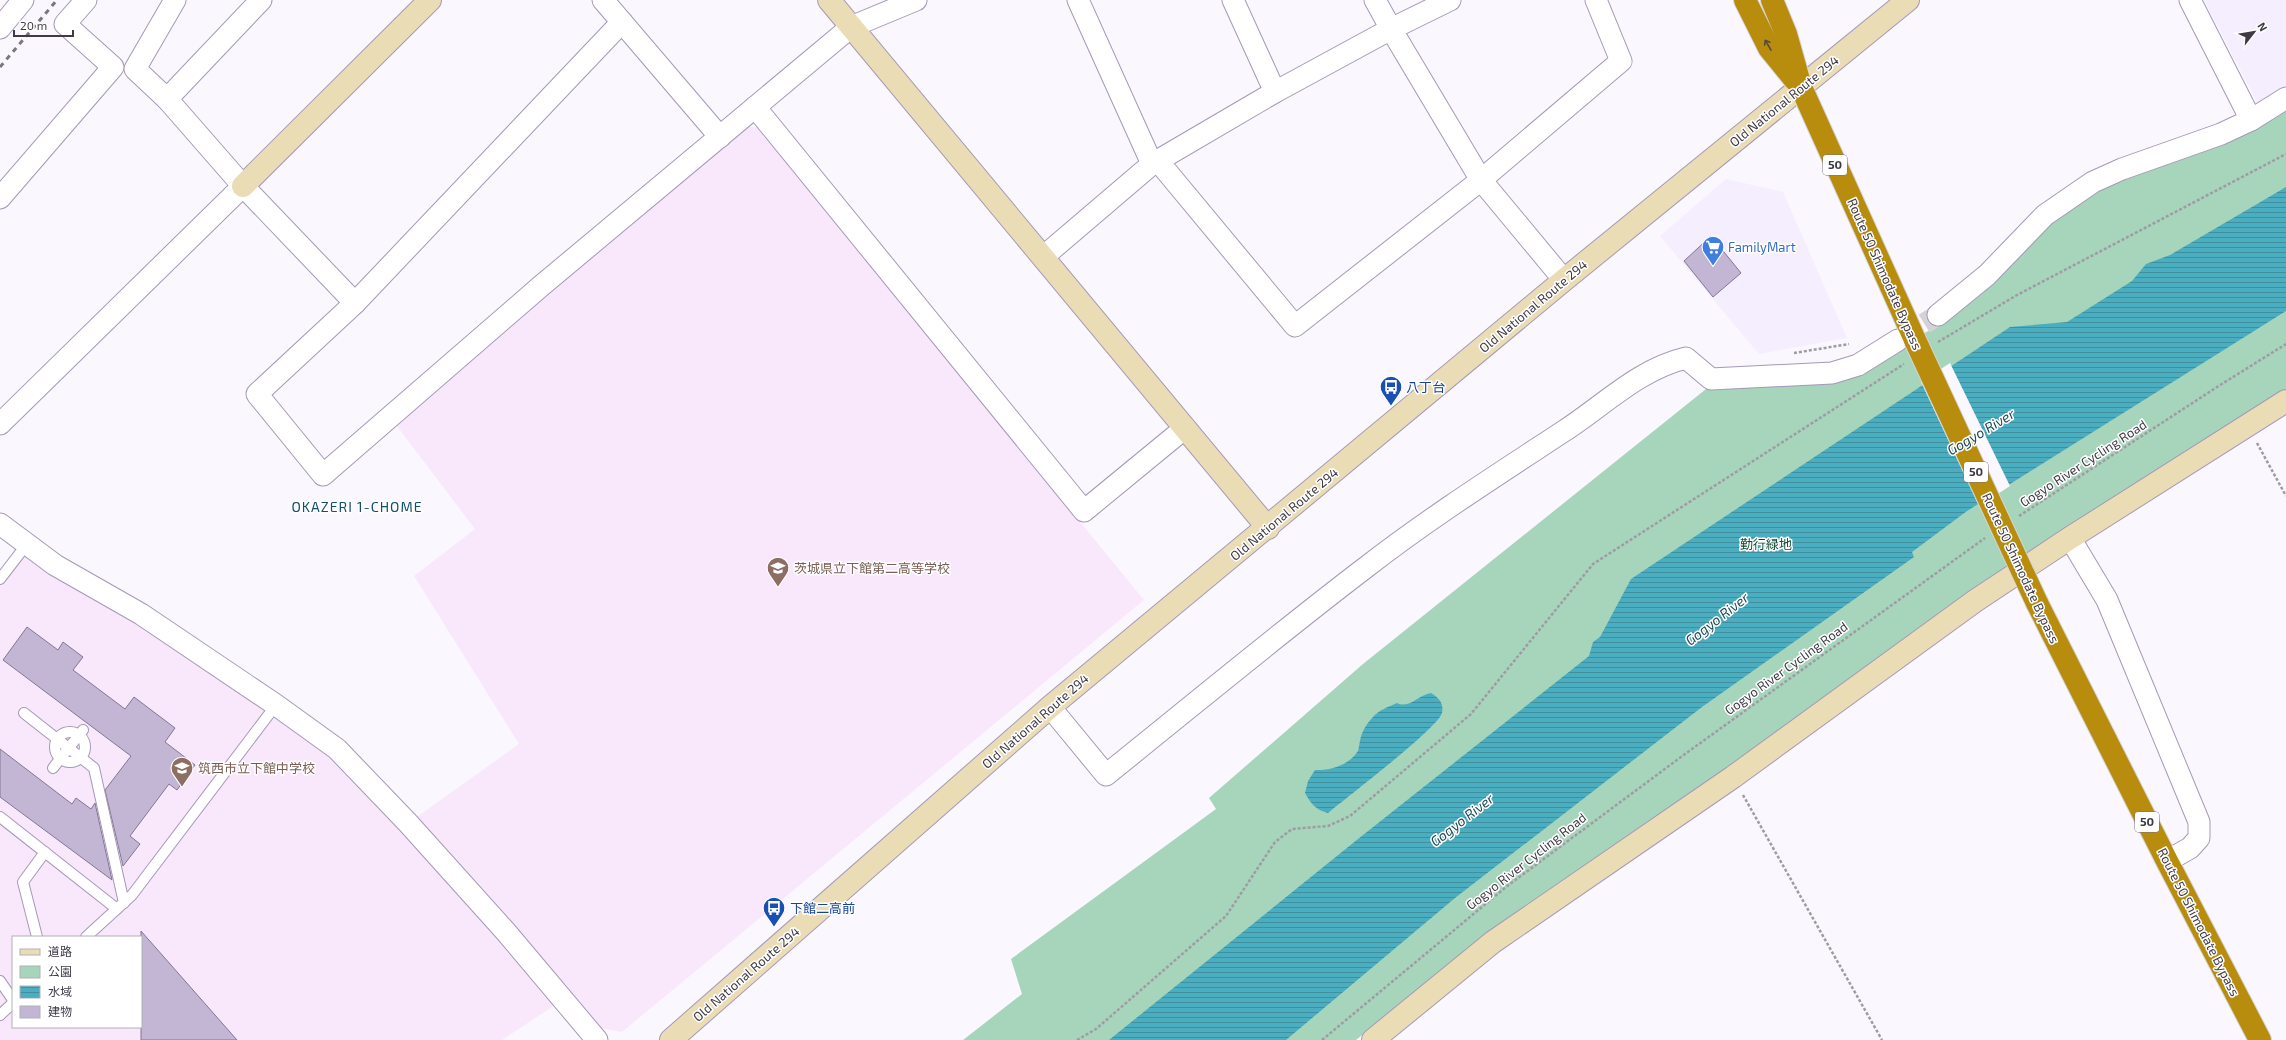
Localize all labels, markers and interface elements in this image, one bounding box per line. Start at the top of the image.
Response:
scale bar [14,12,73,38]
north arrow [2234,12,2274,52]
text: 20 m [20,18,47,32]
text: N [2255,20,2271,33]
one-way arrow [1764,39,1772,51]
street label: Old National Route 294 [1726,52,1842,150]
road number: 50 [1823,155,1847,175]
street label: Route 50 Shimodate Bypass [1844,196,1926,352]
supermarket icon: FamilyMart [1700,234,1726,267]
place label: FamilyMart [1728,239,1796,255]
street label: Old National Route 294 [1476,256,1590,356]
bus stop icon: 八丁台 [1378,374,1404,407]
place label: 八丁台 [1406,379,1445,395]
water label: Gogyo River [1944,405,2018,458]
street label: Gogyo River Cycling Road [2017,416,2149,510]
road number: 50 [1964,462,1988,482]
street label: Old National Route 294 [1227,464,1341,564]
street label: Route 50 Shimodate Bypass [1979,490,2063,646]
district label: OKAZERI 1-CHOME [291,498,423,515]
park label: 勤行緑地 [1740,536,1792,552]
school or university icon: 茨城県立下館第二高等学校 [765,555,791,588]
place label: 茨城県立下館第二高等学校 [794,560,950,576]
water label: Gogyo River [1682,588,1752,649]
street label: Gogyo River Cycling Road [1721,618,1851,718]
street label: Old National Route 294 [978,670,1092,772]
school or university icon: 筑西市立下館中学校 [169,755,195,788]
place label: 筑西市立下館中学校 [198,760,315,776]
water label: Gogyo River [1427,789,1497,850]
street label: Gogyo River Cycling Road [1463,809,1589,913]
road number: 50 [2135,812,2159,832]
street label: Route 50 Shimodate Bypass [2155,845,2243,999]
bus stop icon: 下館二高前 [761,895,787,928]
place label: 下館二高前 [790,900,855,916]
street label: Old National Route 294 [689,923,803,1025]
legend [12,936,142,1028]
text: 道路 [48,944,72,958]
text: 公園 [48,964,72,978]
text: 水域 [48,984,72,998]
text: 建物 [48,1004,72,1018]

